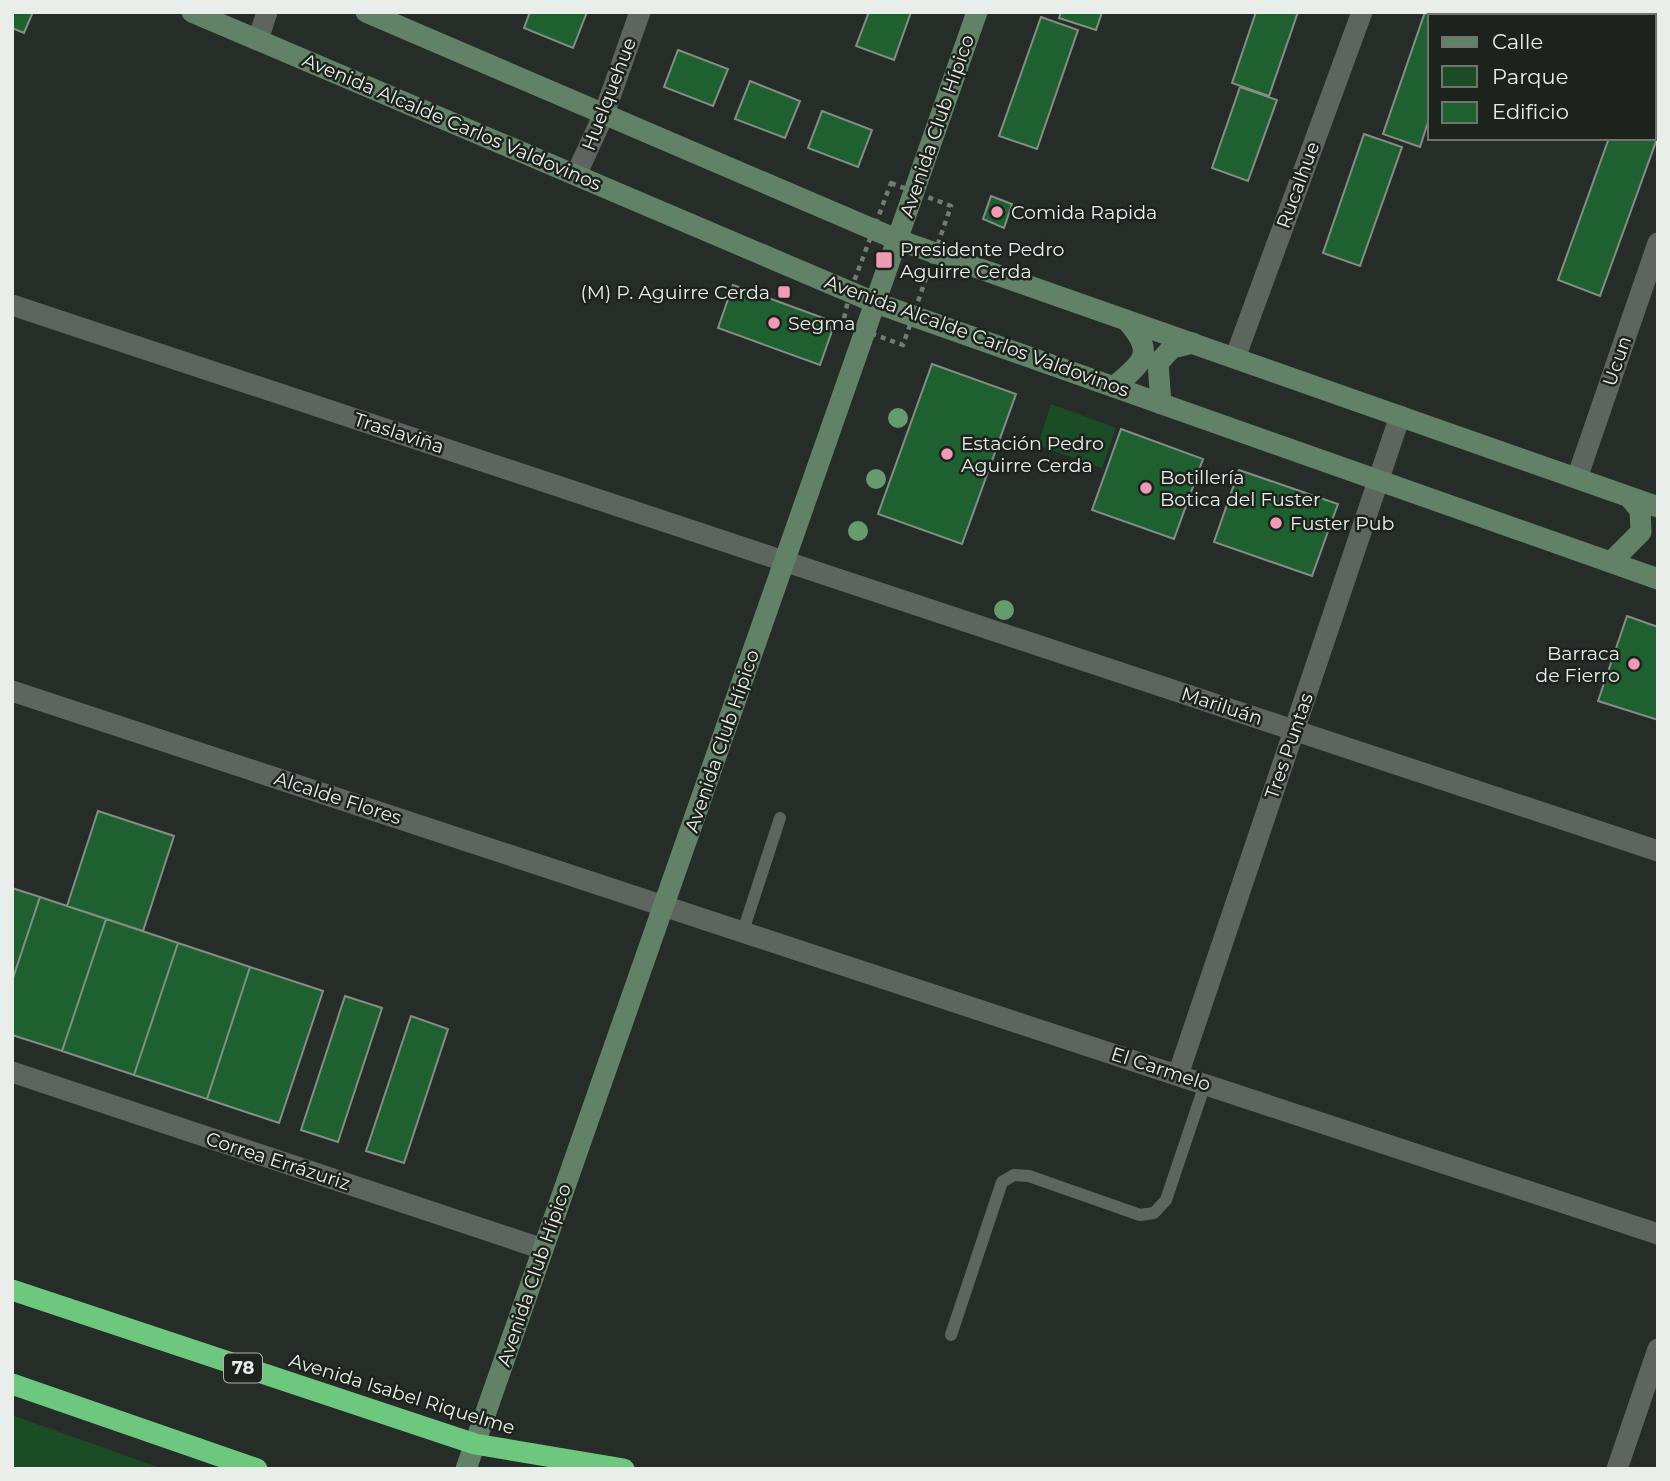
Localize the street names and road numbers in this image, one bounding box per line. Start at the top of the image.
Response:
street label: Avenida Club Hípico [895,31,979,220]
street label: Huelquehue [577,34,641,154]
street label: Avenida Alcalde Carlos Valdovinos [299,48,605,196]
street label: Rucalhue [1272,138,1324,232]
street label: Avenida Alcalde Carlos Valdovinos [822,270,1132,402]
street label: Ucun [1598,333,1636,389]
street label: Traslaviña [351,408,447,458]
street label: Avenida Club Hípico [680,646,764,835]
street label: Mariluán [1179,682,1265,730]
street label: Tres Puntas [1260,690,1318,802]
street label: Alcalde Flores [272,767,404,829]
street label: El Carmelo [1108,1042,1214,1096]
street label: Correa Errázuriz [203,1127,353,1195]
street label: Avenida Club Hípico [492,1180,576,1369]
street label: Avenida Isabel Riquelme [286,1349,518,1439]
road number: 78 [224,1353,262,1382]

